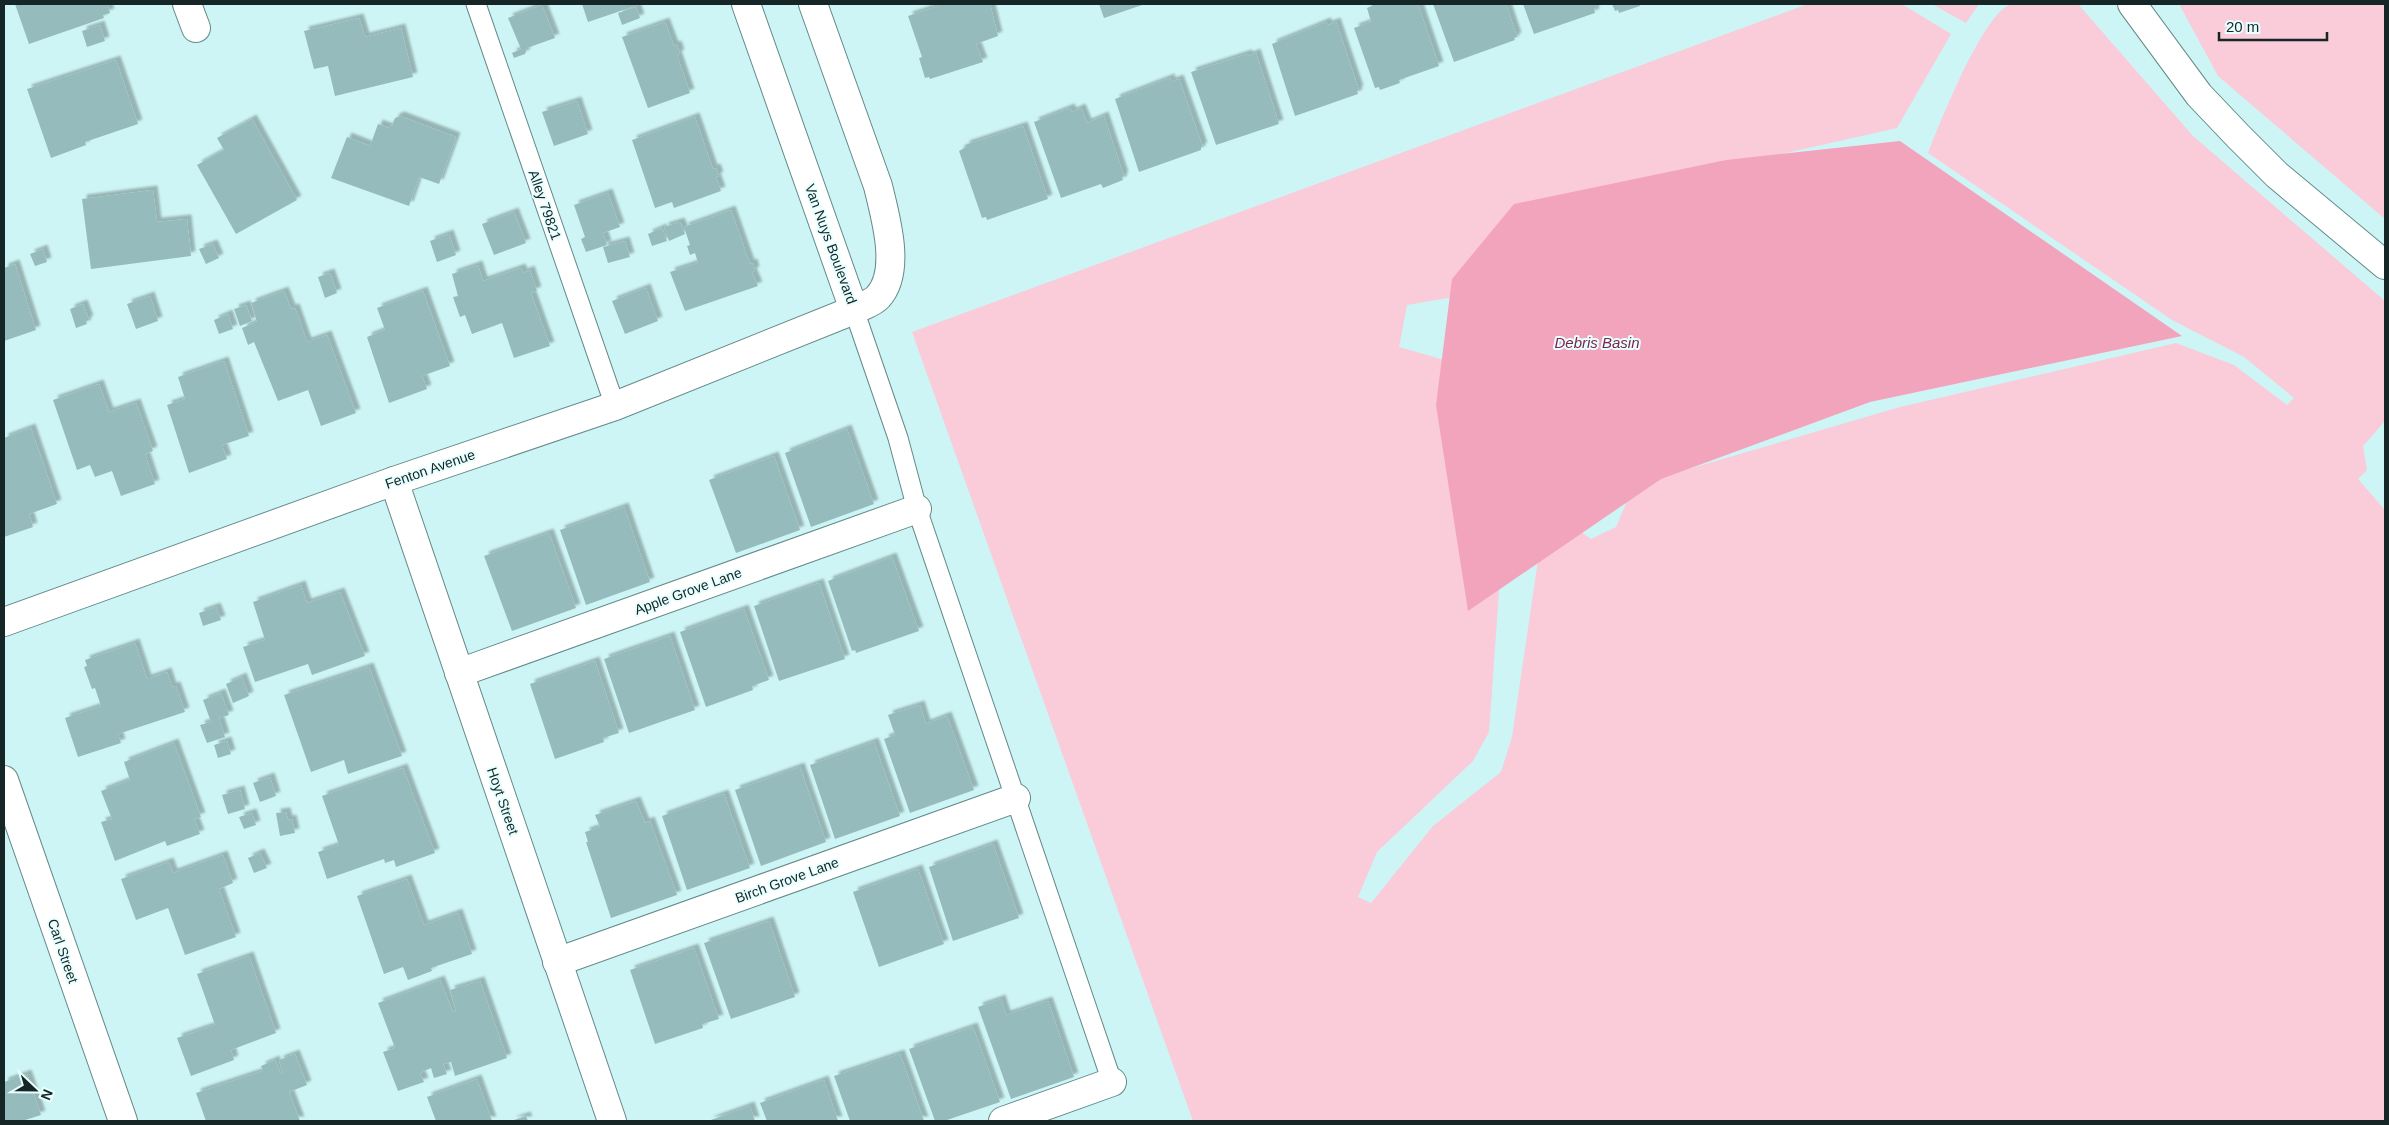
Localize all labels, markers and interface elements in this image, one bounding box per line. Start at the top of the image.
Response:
scale bar [2219,10,2326,42]
text: 20 m [2226,18,2259,35]
street label: Alley 79821 [526,168,565,242]
street label: Van Nuys Boulevard [802,182,860,306]
water label: Debris Basin [1554,334,1640,351]
street label: Fenton Avenue [383,446,477,492]
street label: Apple Grove Lane [632,564,744,618]
street label: Hoyt Street [484,765,522,837]
street label: Birch Grove Lane [733,854,841,906]
street label: Carl Street [45,917,81,985]
north arrow [10,1065,60,1115]
text: N [38,1087,56,1103]

